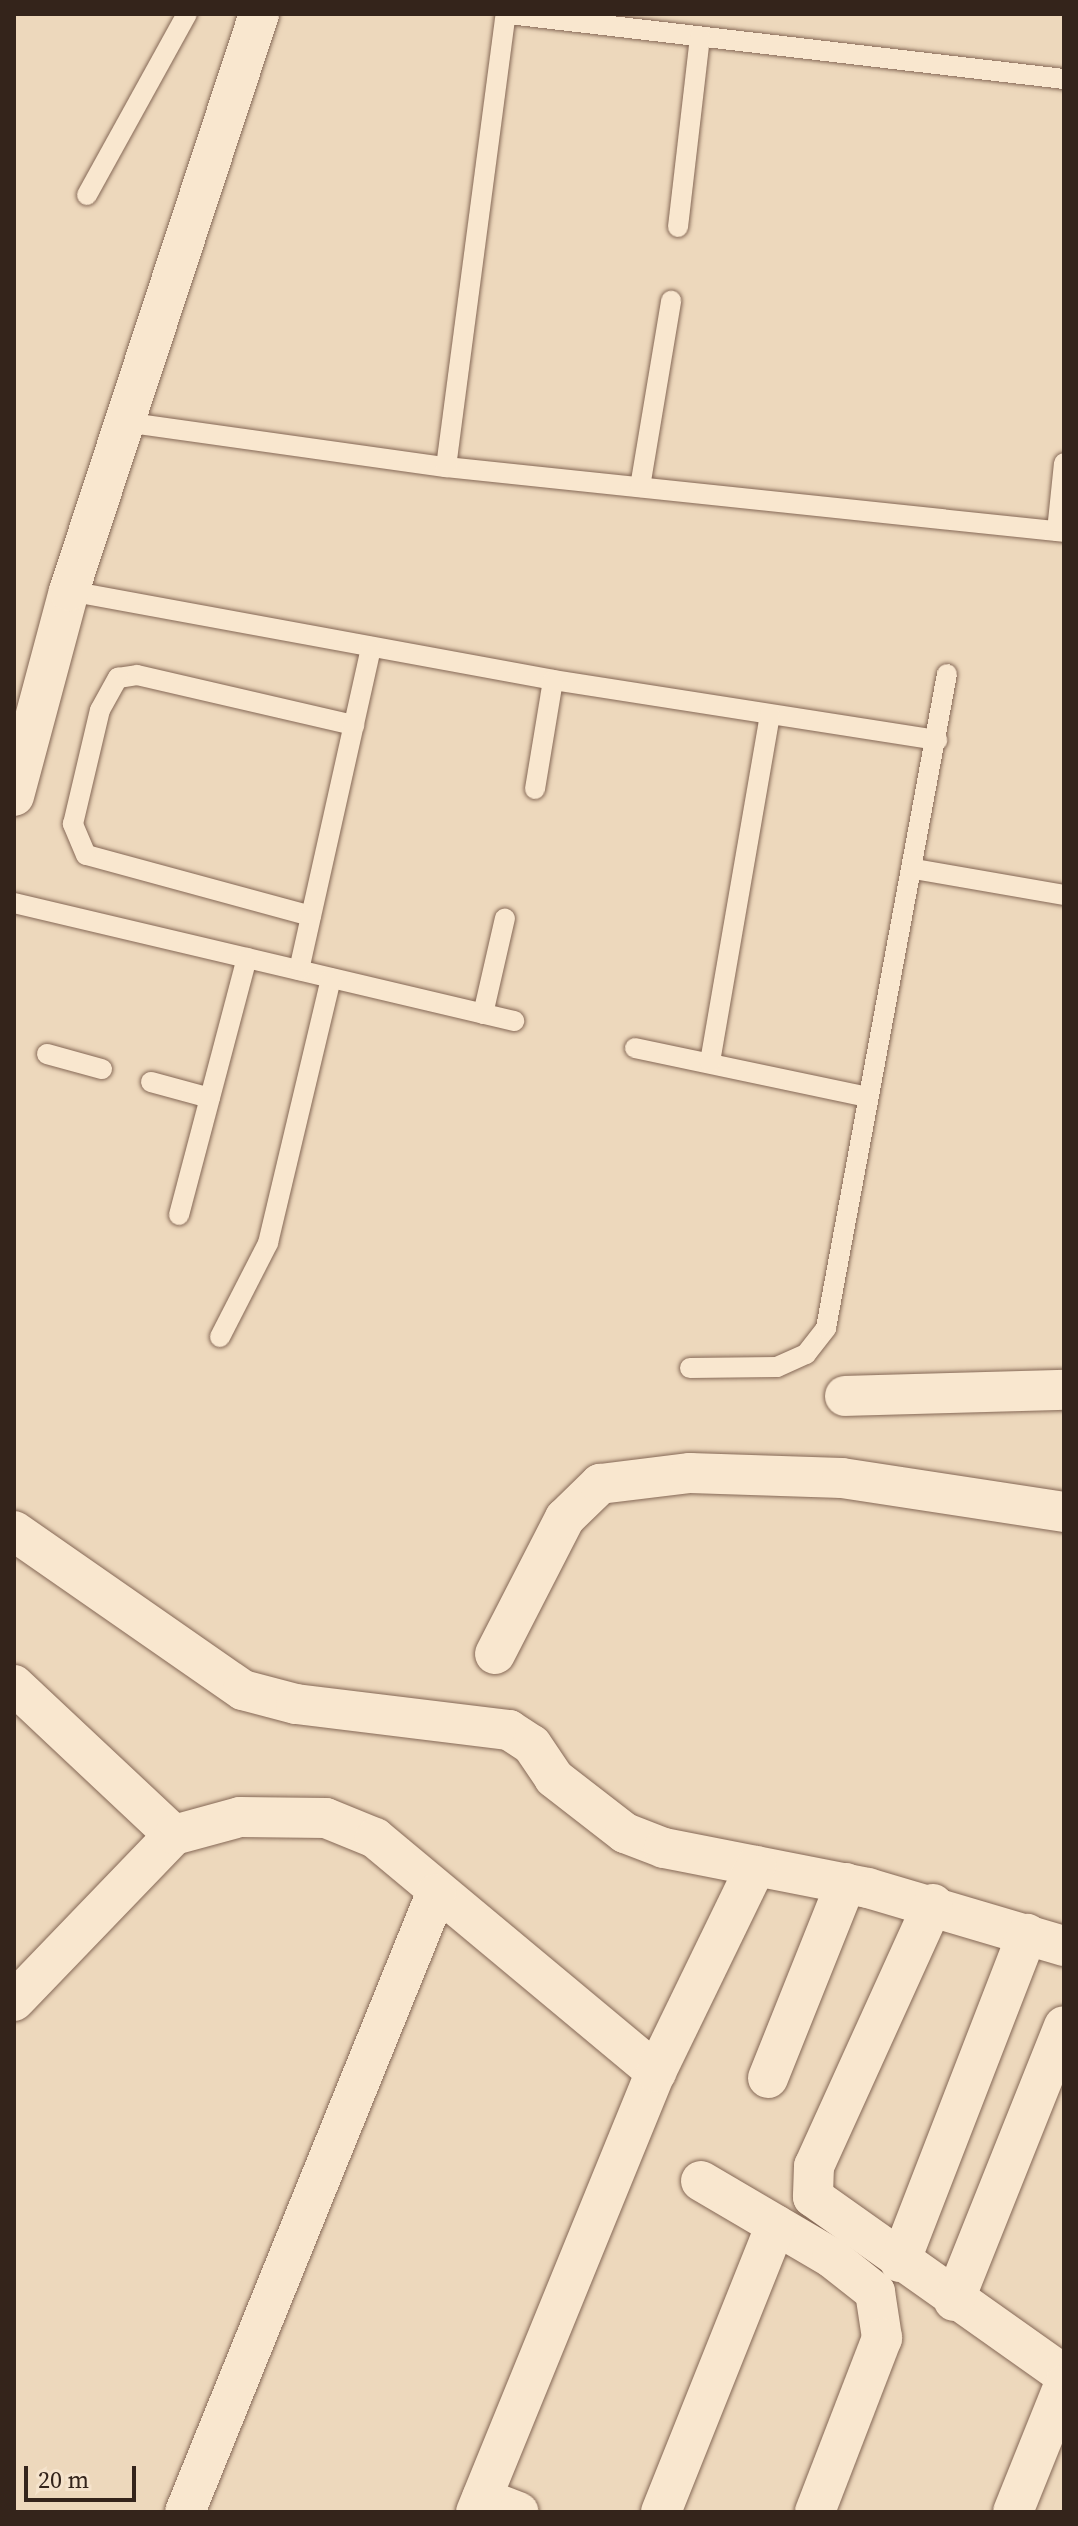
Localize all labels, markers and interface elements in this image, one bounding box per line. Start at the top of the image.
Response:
scale bar [28,2450,140,2500]
text: 20 m [38,2463,89,2496]

